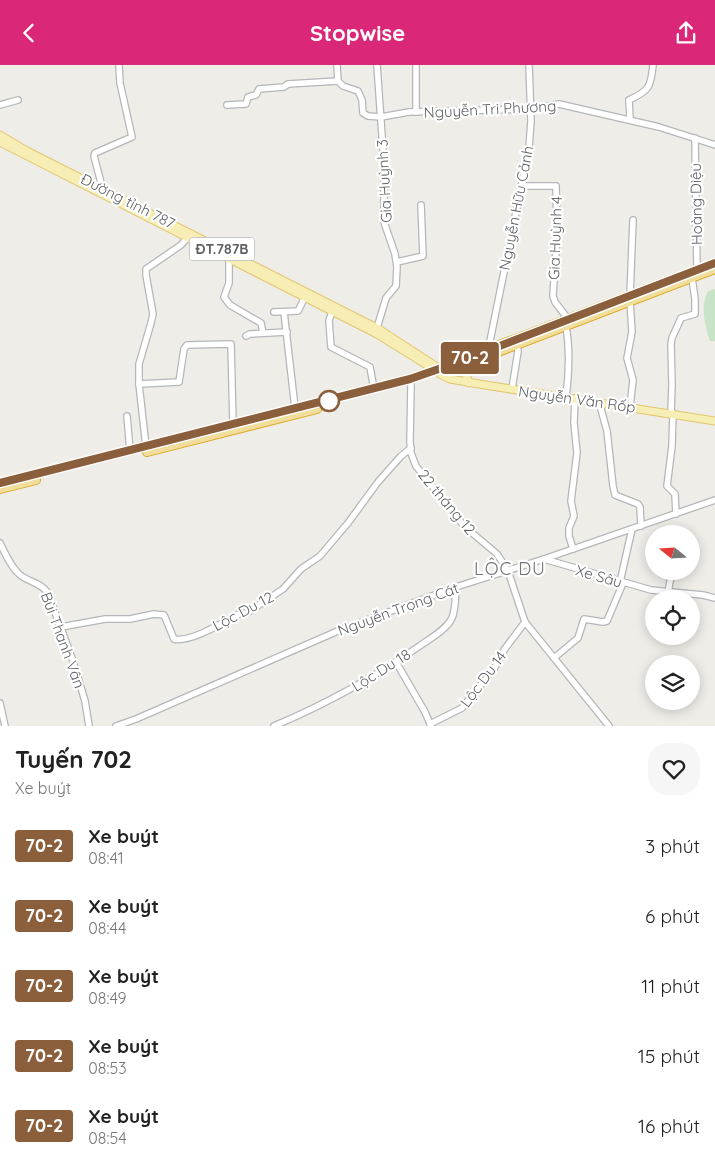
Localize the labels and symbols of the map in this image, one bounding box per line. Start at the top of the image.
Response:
street label: Nguyễn Tri Phương [423,96,557,122]
street label: Gia Huỳnh 3 [372,139,396,223]
street label: Nguyễn Hữu Cảnh [495,144,537,272]
street label: Hoàng Diệu [686,163,706,245]
street label: Đường tỉnh 787 [78,169,179,233]
street label: Gia Huỳnh 4 [544,196,566,280]
road number: ĐT.787B [190,237,254,260]
line badge: 70-2 [435,342,505,374]
street label: Nguyễn Văn Rốp [517,381,637,417]
unlabelled marker [318,390,340,412]
street label: 22 tháng 12 [414,465,480,539]
north arrow [645,525,700,580]
district label: LỘC DU [474,557,546,580]
street label: Xe Sâu [574,560,624,592]
street label: Nguyễn Trọng Cát [335,578,461,640]
street label: Lộc Du 12 [209,587,277,635]
street label: Bùi Thanh Vân [37,589,89,691]
street label: Lộc Du 18 [348,644,414,696]
street label: Lộc Du 14 [456,647,510,711]

